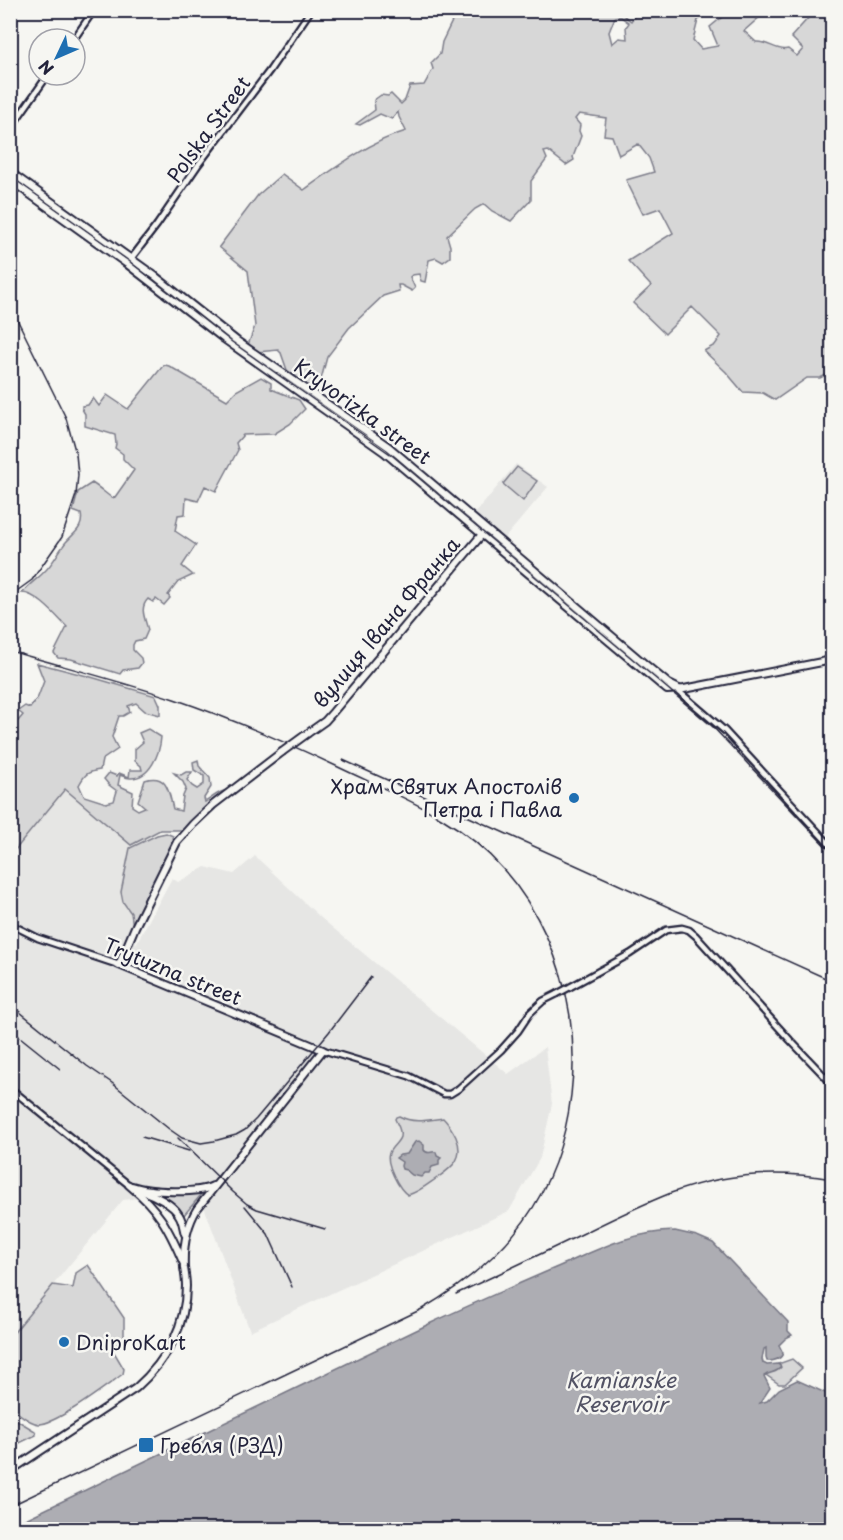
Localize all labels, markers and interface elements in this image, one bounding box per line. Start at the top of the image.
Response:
north arrow [27,27,87,87]
text: N [32,55,59,81]
street label: Polska Street [159,69,257,189]
street label: Kryvorizka street [288,351,438,471]
street label: вулиця Івана Франка [305,529,467,714]
place label: Храм Святих Апостолів Петра і Павла [330,771,563,824]
marker: Храм Святих Апостолів Петра і Павла [567,791,581,805]
street label: Trytuzna street [99,930,247,1012]
place label: DniproKart [76,1327,186,1357]
marker: DniproKart [57,1335,71,1349]
water label: Kamianske Reservoir [566,1363,678,1419]
place label: Гребля (РЗД) [160,1430,284,1460]
marker: Гребля (РЗД) [137,1436,155,1454]

